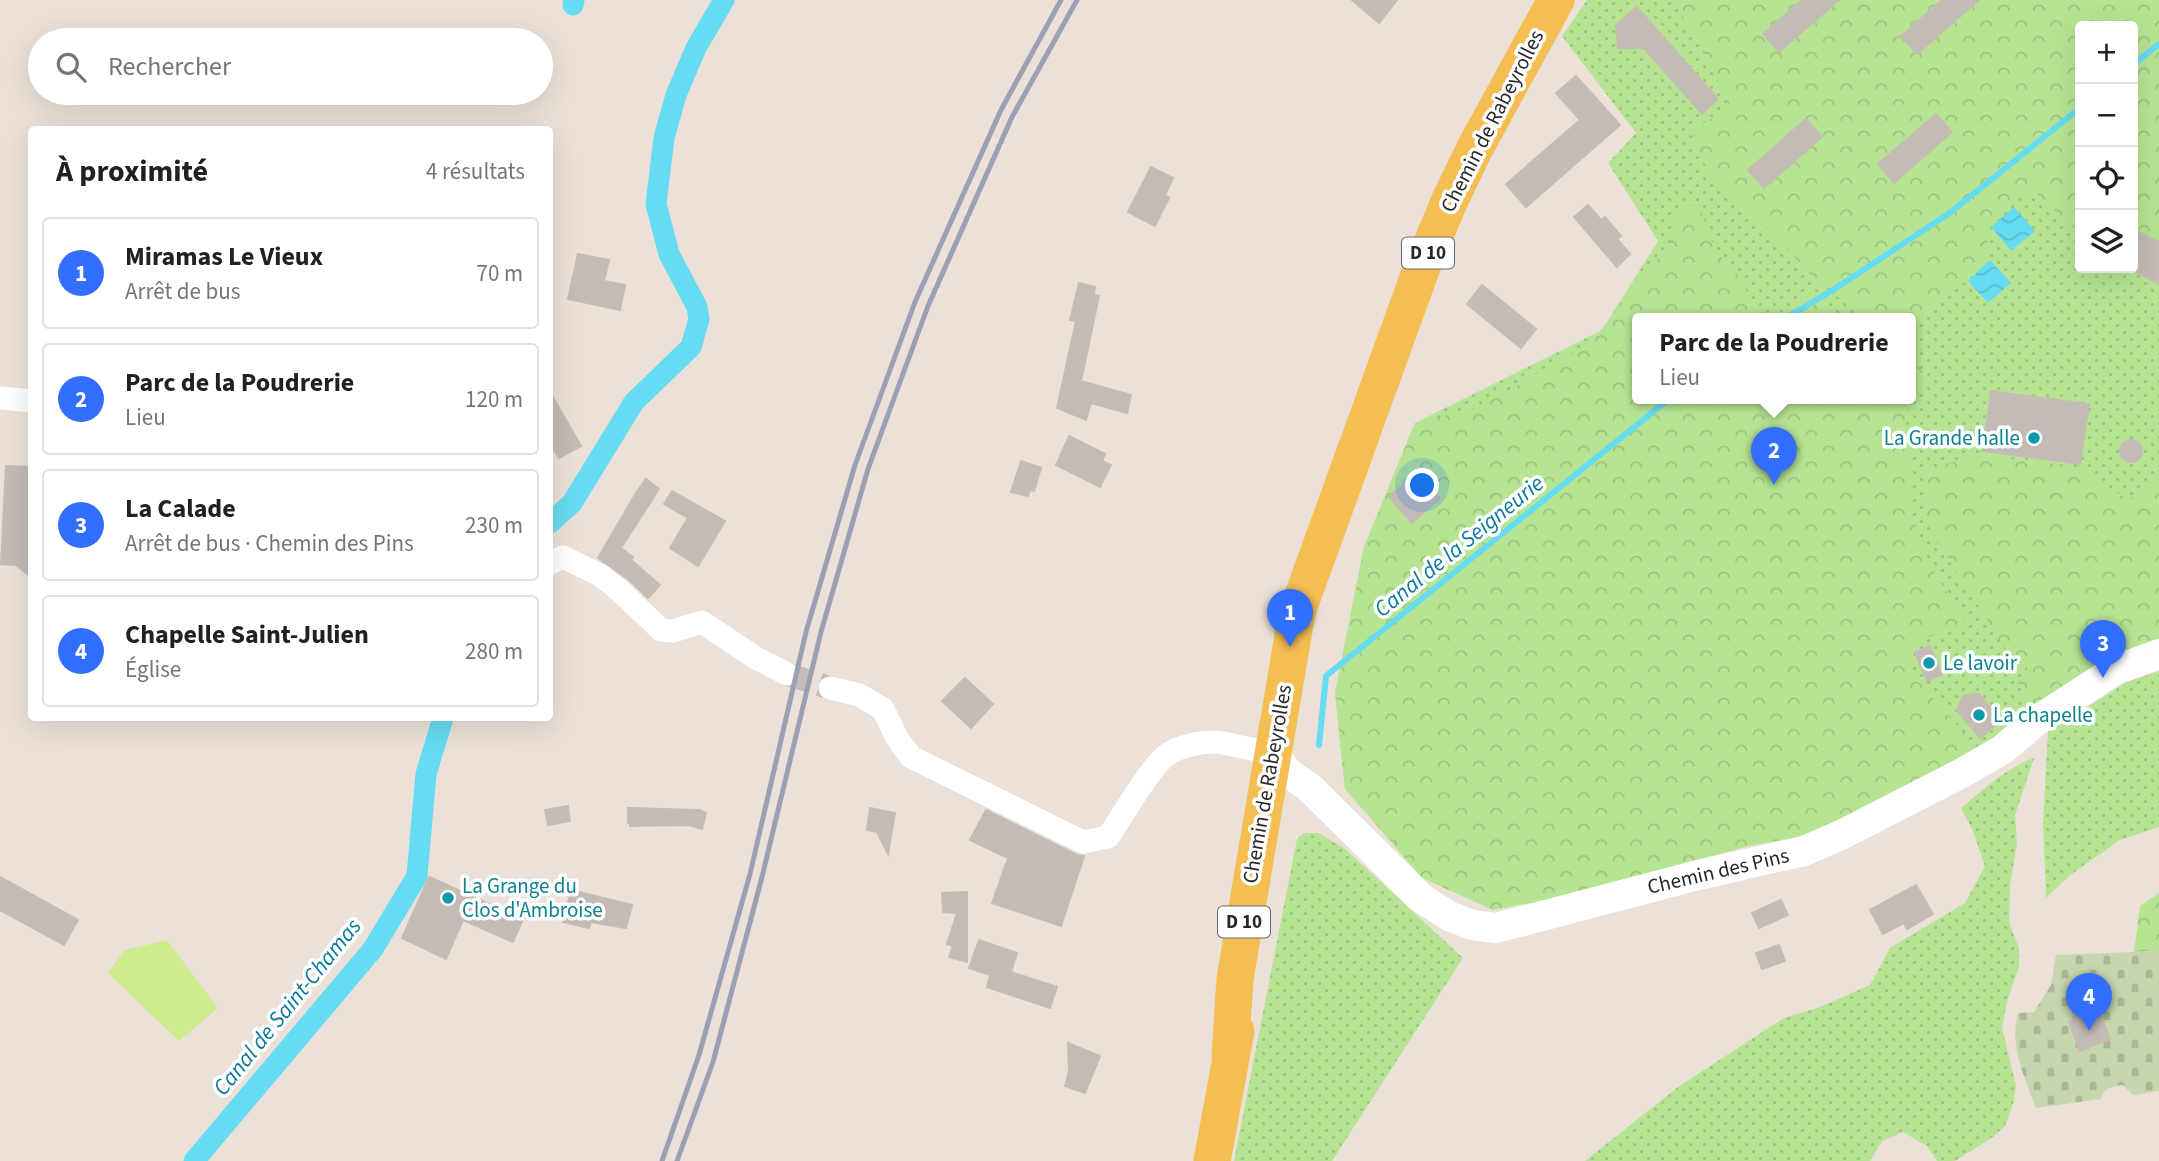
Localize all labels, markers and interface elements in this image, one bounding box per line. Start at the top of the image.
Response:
map controls [2075,21,2138,273]
button: + [2075,21,2138,84]
street label: Chemin de Rabeyrolles [1433,24,1551,217]
search box [28,28,553,105]
icon: search [52,48,90,86]
text: Rechercher [108,48,231,85]
button: − [2075,84,2138,147]
button: locate [2075,147,2138,210]
text: À proximité [56,150,208,193]
text: 4 résultats [426,155,525,188]
button: layers [2075,210,2138,273]
text: Miramas Le Vieux [125,238,323,275]
road number: D 10 [1402,238,1454,268]
text: 1 [75,257,87,290]
text: 70 m [476,257,523,290]
text: Arrêt de bus [125,275,240,308]
popup [1632,313,1916,404]
text: Parc de la Poudrerie [1659,324,1889,361]
text: Lieu [1659,361,1700,394]
text: Parc de la Poudrerie [125,364,354,401]
text: 2 [75,383,87,416]
text: 120 m [465,383,523,416]
text: Lieu [125,401,166,434]
place label: La Grande halle [1884,423,2020,453]
pin: 2 [1751,427,1797,485]
marker: La Grande halle [2026,430,2042,446]
water label: Canal de la Seigneurie [1367,467,1551,625]
your location [1405,468,1439,502]
text: La Calade [125,490,236,527]
text: 3 [75,509,87,542]
text: 230 m [465,509,523,542]
text: Arrêt de bus · Chemin des Pins [125,527,414,560]
pin: 1 [1267,589,1313,647]
text: Chapelle Saint-Julien [125,616,369,653]
pin: 3 [2080,620,2126,678]
text: 4 [75,635,87,668]
text: 280 m [465,635,523,668]
place label: Le lavoir [1943,648,2018,678]
text: Église [125,653,181,686]
marker: Le lavoir [1921,655,1937,671]
street label: Chemin de Rabeyrolles [1235,682,1299,886]
place label: La chapelle [1993,700,2093,730]
marker: La chapelle [1971,707,1987,723]
street label: Chemin des Pins [1644,840,1792,902]
place label: La Grange du Clos d'Ambroise [462,871,603,925]
marker: La Grange du Clos d'Ambroise [440,890,456,906]
road number: D 10 [1218,906,1270,938]
water label: Canal de Saint-Chamas [205,911,369,1103]
pin: 4 [2066,973,2112,1031]

